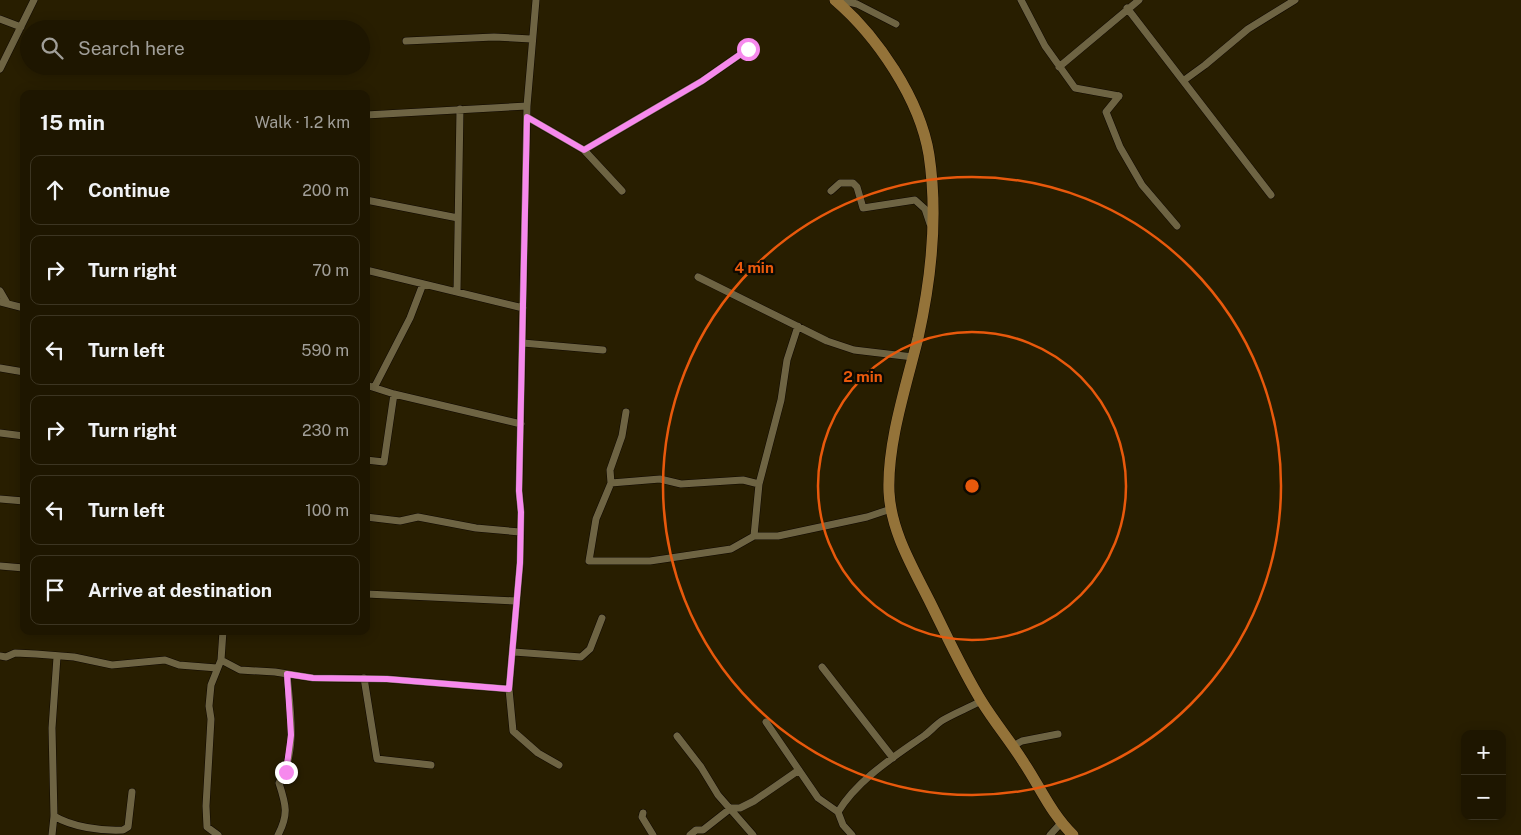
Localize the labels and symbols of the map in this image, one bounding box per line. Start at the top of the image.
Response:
route start [737,38,760,61]
text: 4 min [734,259,774,276]
text: 2 min [843,368,883,385]
centre of rings [963,477,981,495]
route end [275,761,298,784]

